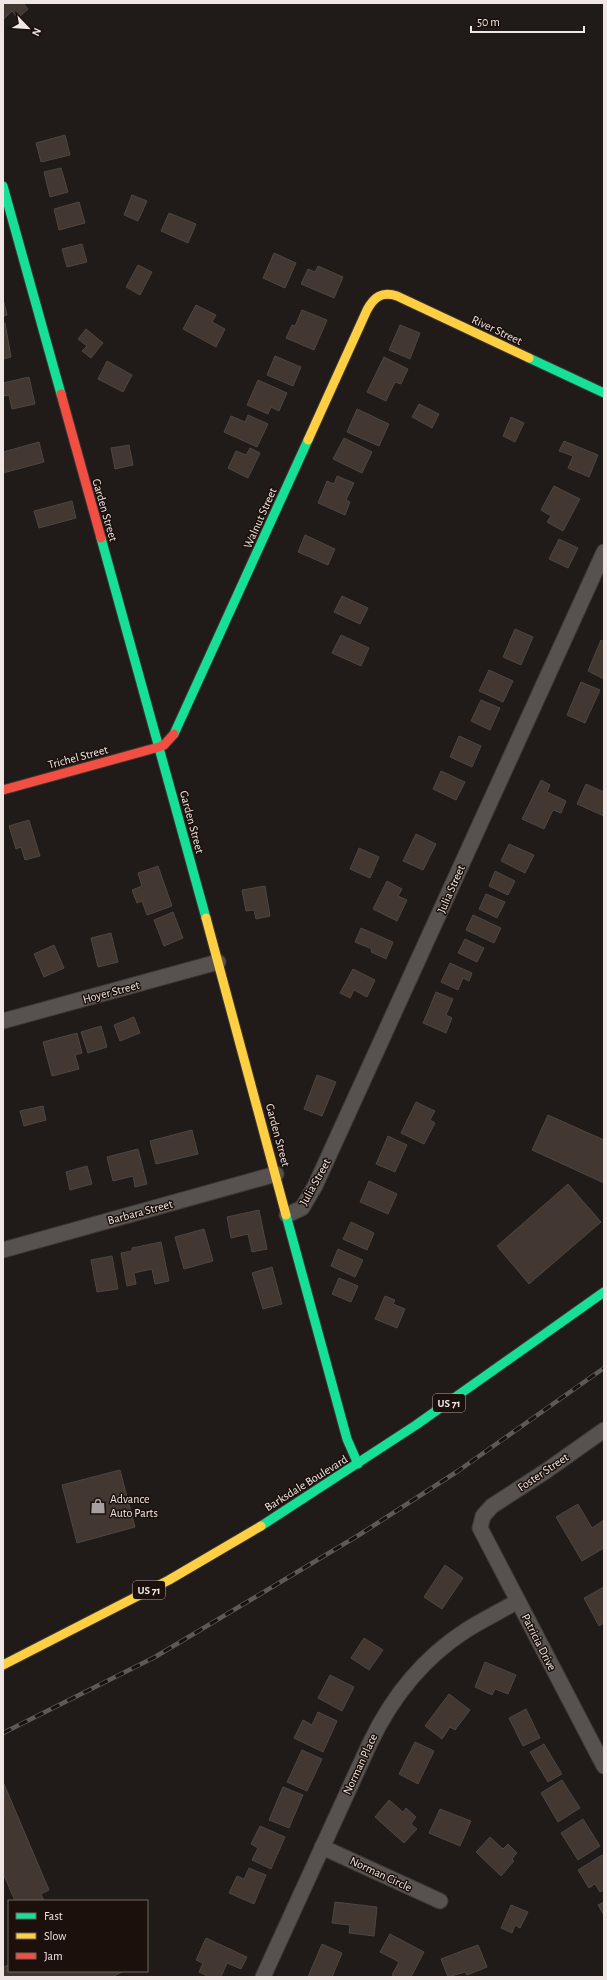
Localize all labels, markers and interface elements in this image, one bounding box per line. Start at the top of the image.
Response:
north arrow [8,8,48,48]
scale bar [471,8,584,34]
text: 50 m [477,16,500,28]
text: N [30,26,43,38]
street label: River Street [470,313,524,347]
street label: Garden Street [90,477,120,543]
street label: Walnut Street [241,486,279,550]
street label: Trichel Street [47,743,109,771]
street label: Garden Street [178,789,206,855]
street label: Julia Street [435,863,467,915]
street label: Hoyer Street [81,979,141,1006]
street label: Garden Street [264,1102,292,1168]
street label: Julia Street [297,1156,333,1207]
street label: Barbara Street [106,1198,174,1226]
road number: US 71 [433,1394,465,1412]
street label: Foster Street [515,1451,571,1493]
street label: Barksdale Boulevard [262,1453,350,1513]
place label: Advance Auto Parts [110,1493,158,1519]
shop icon: Advance Auto Parts [89,1497,107,1515]
road number: US 71 [133,1581,165,1599]
street label: Patricia Drive [520,1612,558,1672]
street label: Norman Place [341,1732,379,1796]
street label: Norman Circle [348,1854,414,1894]
legend [8,1900,148,1972]
text: Fast [44,1910,63,1922]
text: Slow [44,1930,66,1942]
text: Jam [44,1950,63,1962]

